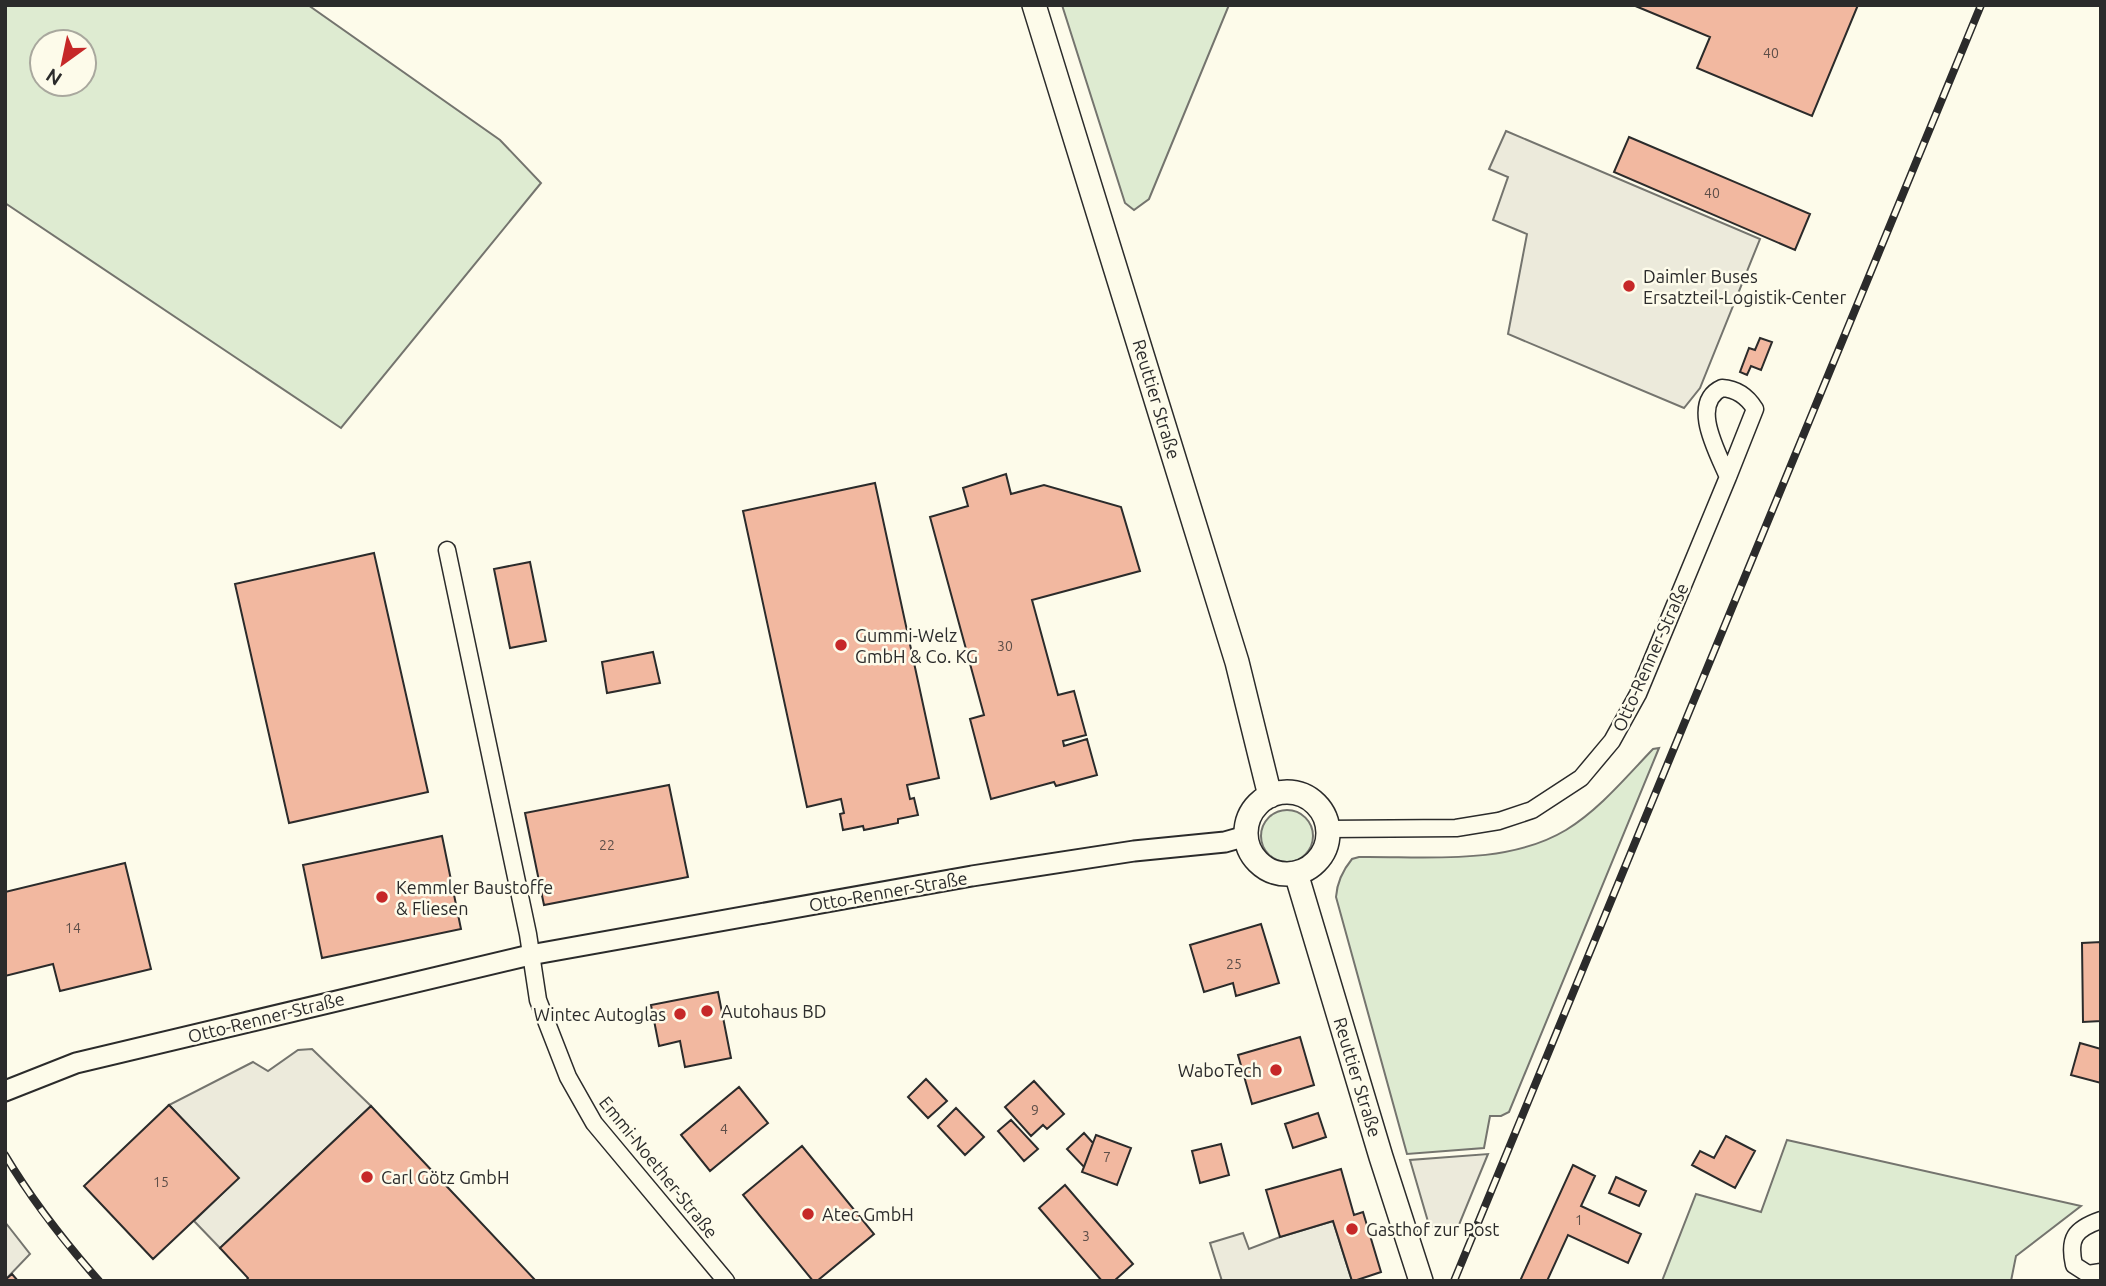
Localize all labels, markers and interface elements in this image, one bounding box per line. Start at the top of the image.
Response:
north arrow [28,28,98,98]
house number: 40 [1763,45,1779,61]
text: N [42,64,66,90]
house number: 40 [1704,185,1720,201]
place label: Daimler Buses Ersatzteil-Logistik-Center [1643,266,1846,307]
marker: Daimler Buses Ersatzteil-Logistik-Center [1621,278,1637,294]
street label: Reuttier Straße [1129,337,1185,461]
street label: Otto-Renner-Straße [1608,580,1692,734]
place label: Gummi-Welz GmbH & Co. KG [855,625,978,666]
marker: Gummi-Welz GmbH & Co. KG [833,637,849,653]
house number: 30 [997,638,1013,654]
house number: 22 [599,837,615,853]
street label: Otto-Renner-Straße [807,867,969,915]
place label: Kemmler Baustoffe & Fliesen [396,877,553,918]
marker: Kemmler Baustoffe & Fliesen [374,889,390,905]
house number: 14 [65,920,81,936]
house number: 25 [1226,956,1242,972]
street label: Otto-Renner-Straße [186,988,346,1046]
place label: Autohaus BD [721,1001,826,1021]
marker: Autohaus BD [699,1003,715,1019]
place label: Wintec Autoglas [533,1004,666,1024]
marker: Wintec Autoglas [672,1006,688,1022]
street label: Reuttier Straße [1330,1015,1386,1139]
place label: WaboTech [1178,1060,1262,1080]
marker: WaboTech [1268,1062,1284,1078]
street label: Emmi-Noether-Straße [596,1092,722,1242]
house number: 9 [1031,1102,1039,1118]
house number: 4 [720,1121,728,1137]
house number: 7 [1103,1149,1111,1165]
place label: Carl Götz GmbH [381,1167,509,1187]
marker: Carl Götz GmbH [359,1169,375,1185]
house number: 15 [153,1174,169,1190]
place label: Atec GmbH [822,1204,914,1224]
marker: Atec GmbH [800,1206,816,1222]
house number: 1 [1575,1212,1583,1228]
place label: Gasthof zur Post [1366,1219,1499,1239]
marker: Gasthof zur Post [1344,1221,1360,1237]
house number: 3 [1082,1228,1090,1244]

